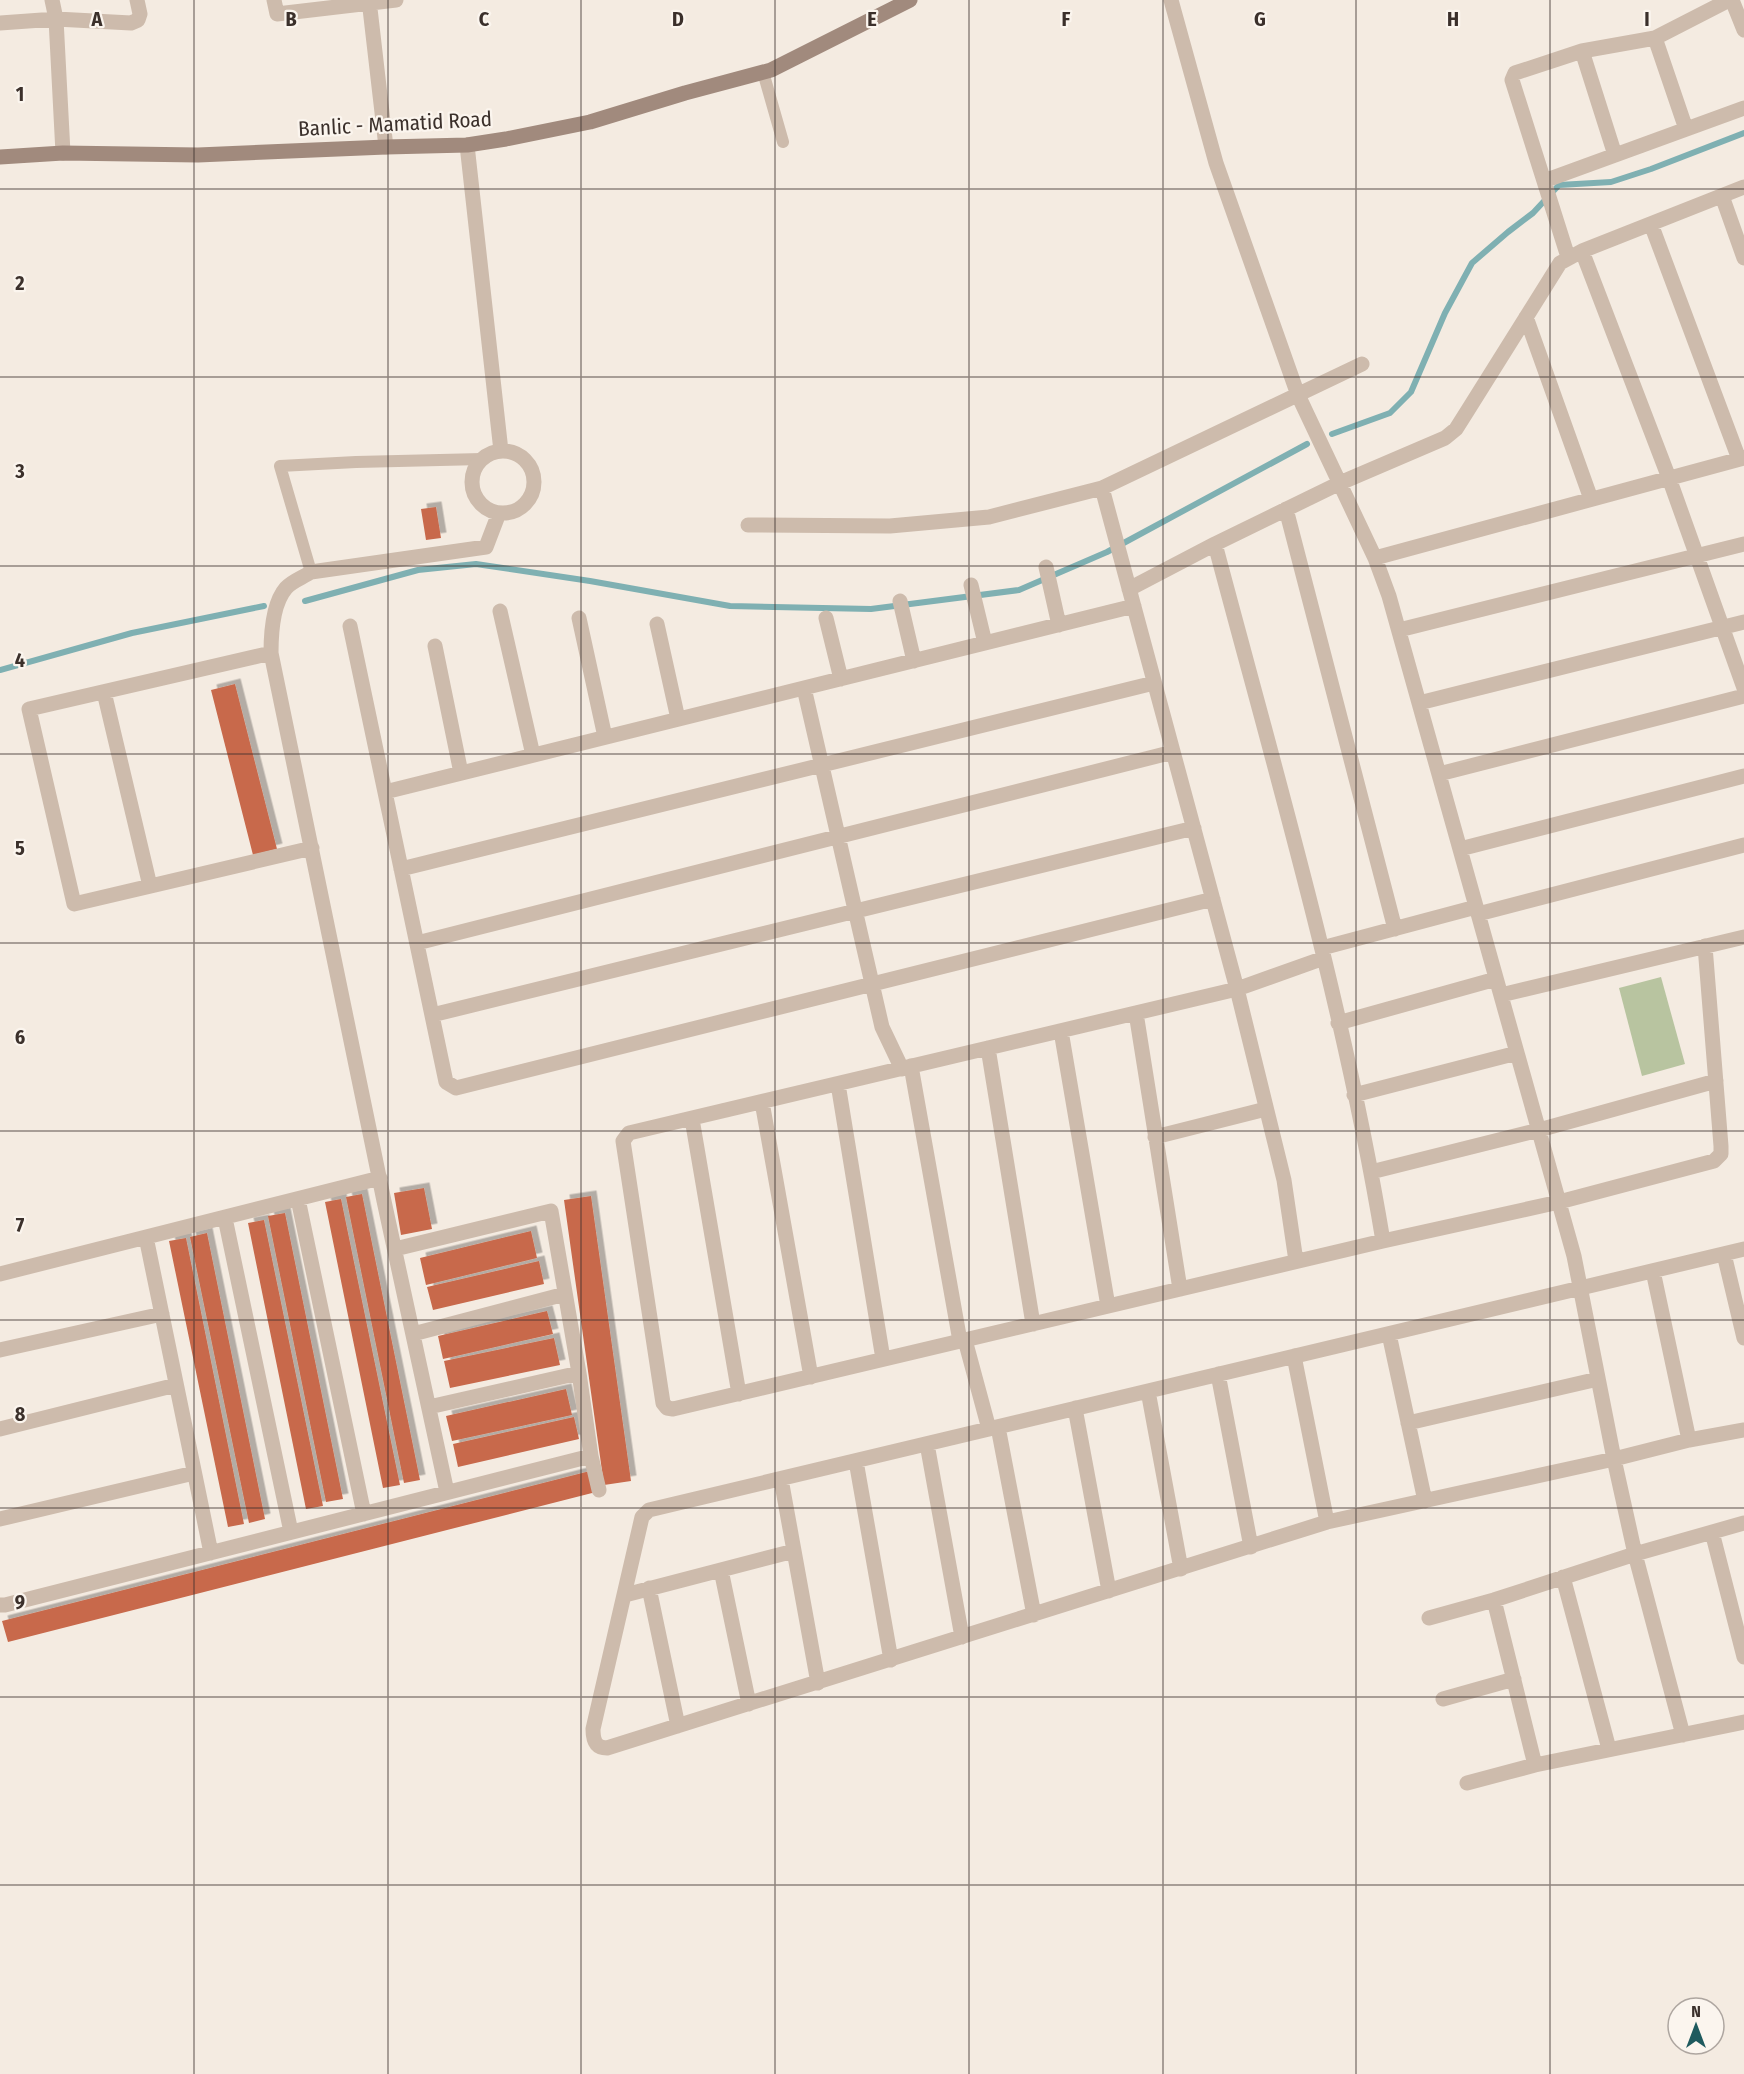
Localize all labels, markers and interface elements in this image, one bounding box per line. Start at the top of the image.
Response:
text: A [91,7,104,31]
text: B [285,7,297,31]
text: C [479,7,490,31]
text: D [672,7,684,31]
text: E [867,7,877,31]
text: F [1062,7,1071,31]
text: G [1254,7,1266,31]
text: H [1447,7,1459,31]
text: I [1644,7,1650,31]
text: 1 [16,82,24,106]
street label: Banlic - Mamatid Road [298,106,492,142]
text: 2 [14,271,25,295]
text: 3 [14,459,25,483]
text: 4 [15,648,25,672]
text: 5 [15,836,25,860]
text: 6 [15,1025,25,1049]
text: 7 [16,1213,25,1237]
text: 8 [15,1402,26,1426]
text: 9 [15,1590,25,1614]
north arrow [1666,1996,1726,2056]
text: N [1691,2002,1701,2021]

